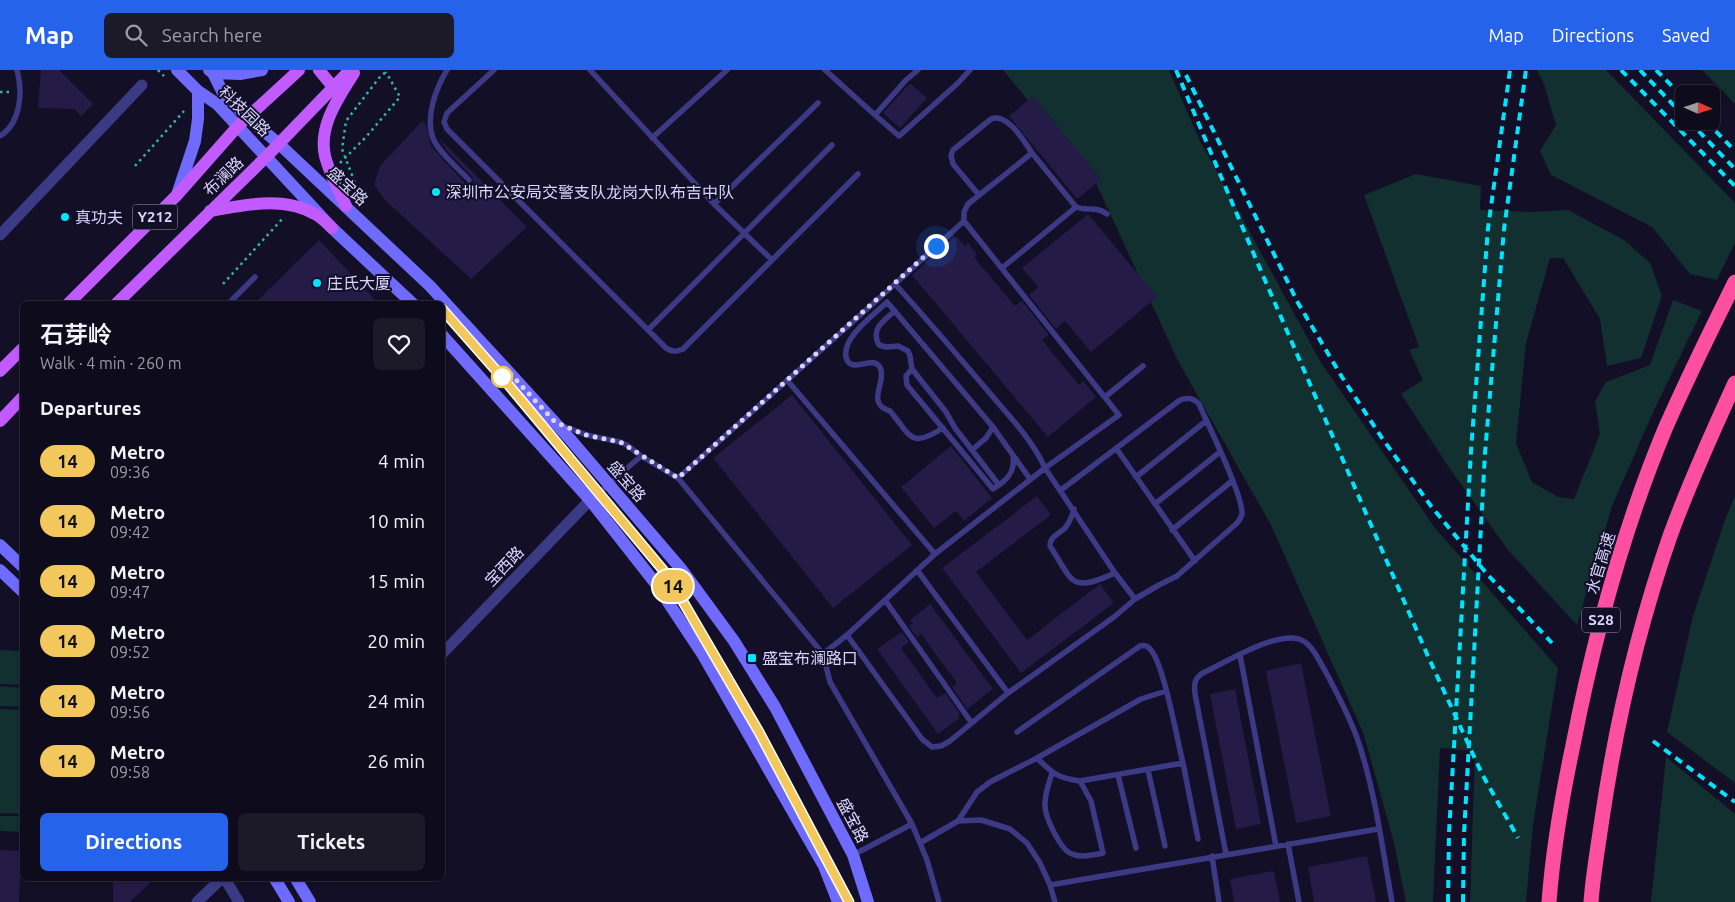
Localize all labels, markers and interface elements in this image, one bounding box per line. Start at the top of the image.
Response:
search box [104,13,454,58]
icon: search [122,21,150,49]
text: Map [25,22,74,49]
text: Search here [162,24,262,46]
text: Map [1488,25,1524,45]
text: Directions [1552,25,1634,45]
text: Saved [1662,25,1710,45]
street label: 科技园路 [216,82,274,140]
north arrow [1675,85,1720,130]
map controls [1675,85,1720,130]
street label: 布澜路 [199,153,247,199]
street label: 盛宝路 [324,163,372,209]
place label: 深圳市公安局交警支队龙岗大队布吉中队 [446,183,734,201]
marker: 深圳市公安局交警支队龙岗大队布吉中队 [430,186,442,198]
road number: Y212 [132,204,178,230]
place label: 真功夫 [75,208,123,226]
marker: 真功夫 [59,211,71,223]
your location [924,234,949,259]
place label: 庄氏大厦 [327,274,391,292]
marker: 庄氏大厦 [311,277,323,289]
button: heart [373,318,425,370]
text: 石芽岭 [40,321,112,348]
text: Walk · 4 min · 260 m [40,354,182,372]
unlabelled marker [491,366,513,388]
text: Departures [40,397,141,419]
text: Metro [110,441,165,463]
text: 4 min [378,450,425,472]
text: 14 [57,451,78,471]
street label: 盛宝路 [604,457,650,505]
text: 09:36 [110,463,150,481]
text: Metro [110,501,165,523]
text: 10 min [367,510,425,532]
text: 14 [57,511,78,531]
text: 09:42 [110,523,150,541]
street label: 水官高速 [1582,530,1618,596]
street label: 宝西路 [481,542,527,590]
text: Metro [110,561,165,583]
text: 15 min [367,570,425,592]
line badge: 14 [650,570,696,602]
text: 14 [57,571,78,591]
text: 14 [663,576,683,596]
text: 09:47 [110,583,150,601]
road number: S28 [1582,608,1620,632]
text: Metro [110,621,165,643]
text: 20 min [367,630,425,652]
text: 14 [57,631,78,651]
text: 09:52 [110,643,150,661]
place label: 盛宝布澜路口 [762,649,858,667]
marker: 盛宝布澜路口 [746,652,758,664]
text: Metro [110,681,165,703]
text: 24 min [367,690,425,712]
text: 14 [57,691,78,711]
text: 09:56 [110,703,150,721]
text: Metro [110,741,165,763]
text: 26 min [367,750,425,772]
text: 14 [57,751,78,771]
text: 09:58 [110,763,150,781]
street label: 盛宝路 [834,795,872,845]
button: Directions [40,813,228,871]
button: Tickets [238,813,425,871]

